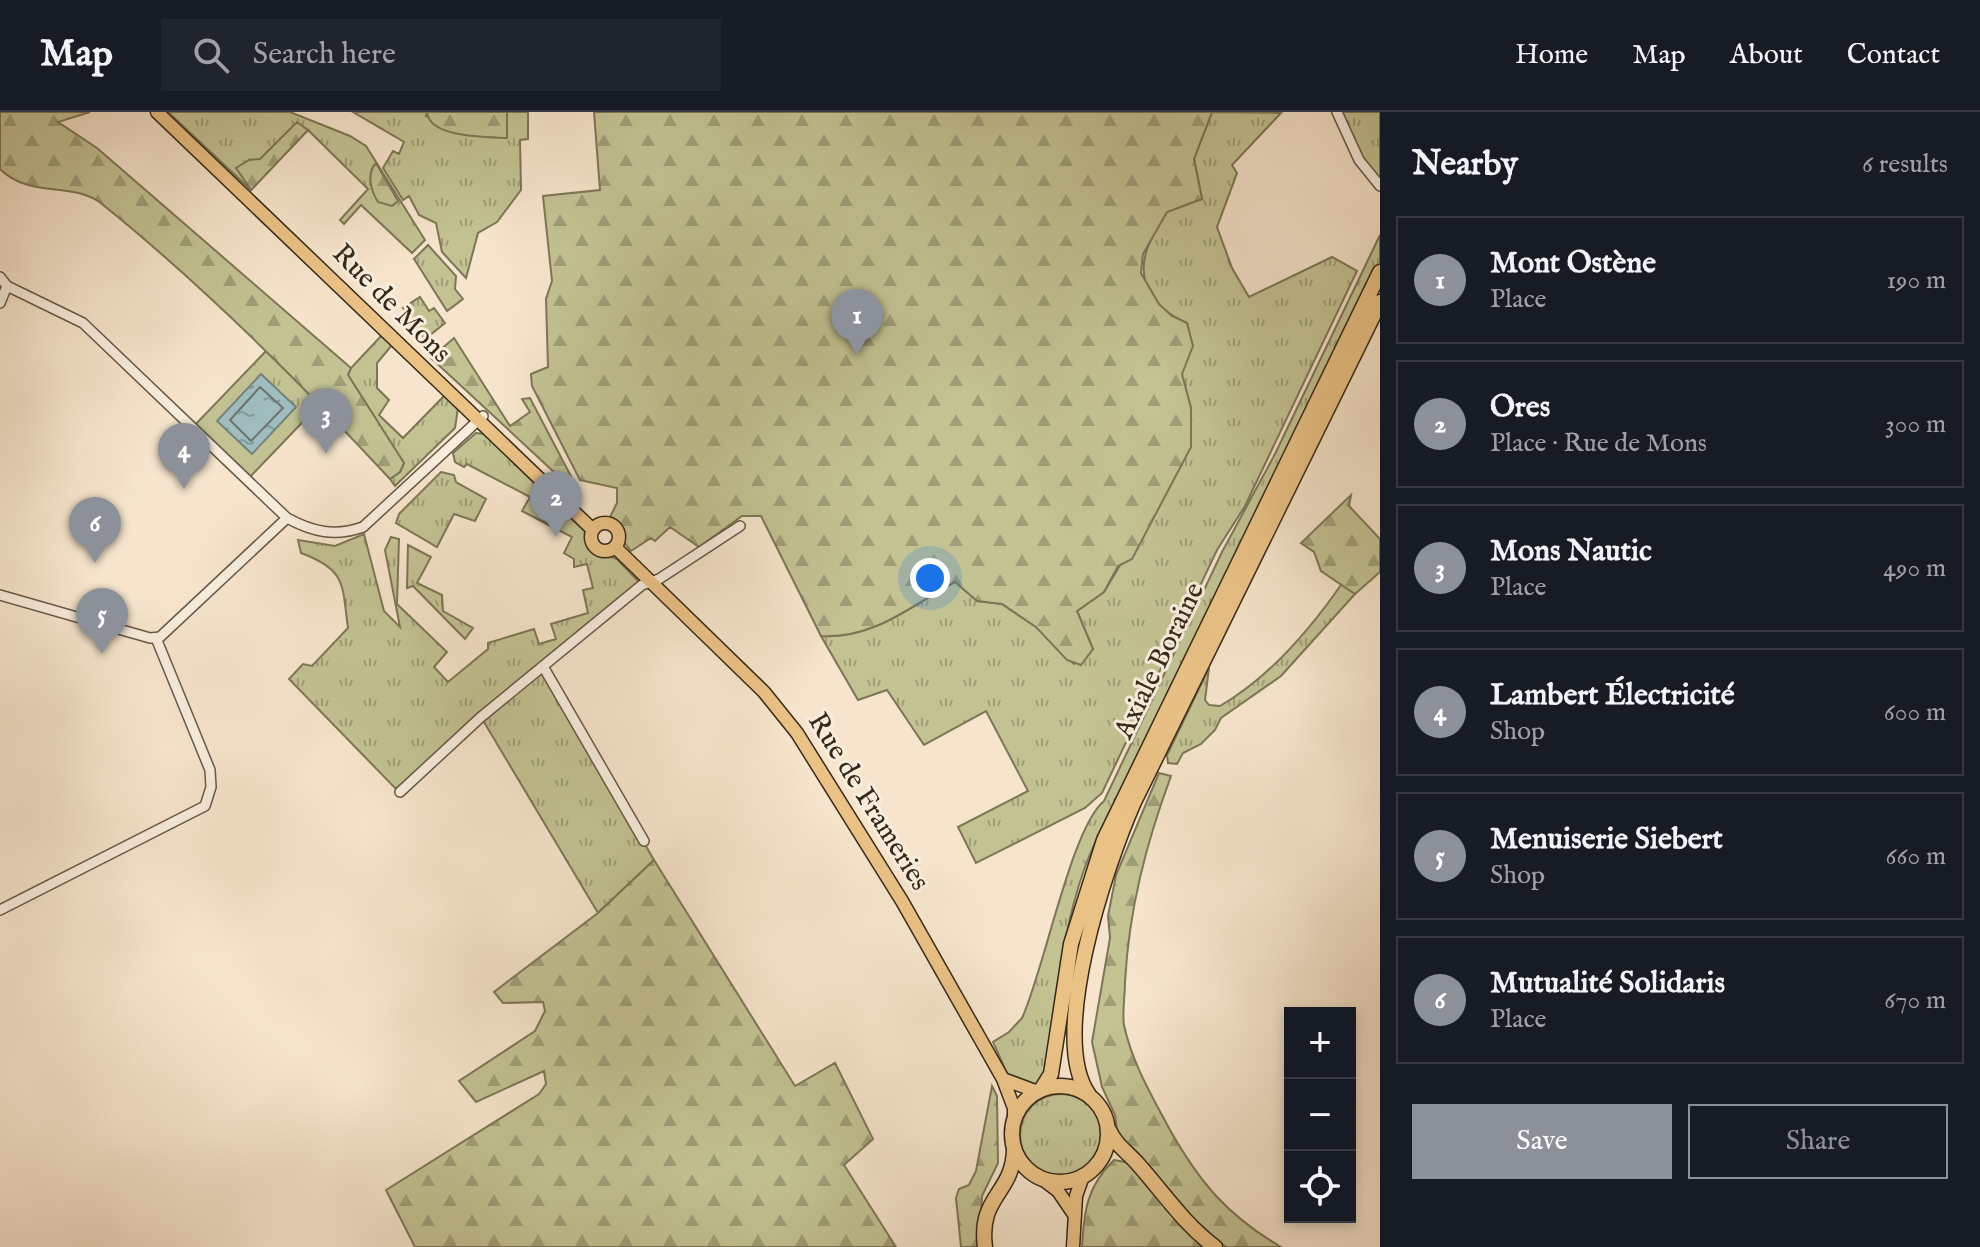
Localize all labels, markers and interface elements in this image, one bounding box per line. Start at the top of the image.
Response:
search box [161,19,721,91]
text: Map [40,31,113,79]
icon: search [189,33,233,77]
text: Search here [253,36,396,74]
text: Home [1515,38,1588,73]
text: Map [1632,38,1686,73]
text: About [1730,38,1803,73]
text: Contact [1847,38,1940,73]
text: Nearby [1412,143,1518,186]
text: 6 results [1862,148,1948,181]
street label: Rue de Mons [324,237,458,371]
text: Mont Ostène [1490,245,1656,283]
text: 1 [1435,264,1445,297]
text: 190 m [1886,264,1946,297]
text: Place [1490,283,1546,316]
pin: 1 [831,289,883,355]
pin: 3 [300,388,352,454]
text: Ores [1490,389,1550,427]
text: 2 [1434,408,1446,441]
text: 300 m [1885,408,1946,441]
pin: 4 [158,423,210,489]
text: Place · Rue de Mons [1490,427,1707,460]
pin: 2 [530,471,582,537]
pin: 6 [69,497,121,563]
text: Mons Nautic [1490,533,1652,571]
text: 3 [1435,552,1445,585]
text: 490 m [1883,552,1946,585]
your location [910,558,950,598]
text: Place [1490,571,1546,604]
street label: Axiale Boraine [1107,577,1213,746]
pin: 5 [76,588,128,654]
text: Lambert Électricité [1490,677,1735,715]
text: 4 [1434,696,1446,729]
text: 600 m [1884,696,1946,729]
street label: Rue de Frameries [799,707,937,897]
text: Shop [1490,715,1545,748]
text: Menuiserie Siebert [1490,821,1723,859]
text: 5 [1435,840,1445,873]
text: 660 m [1886,840,1946,873]
text: Shop [1490,859,1545,892]
text: Mutualité Solidaris [1490,965,1725,1003]
text: 6 [1435,984,1445,1017]
text: 670 m [1884,984,1946,1017]
text: Place [1490,1003,1546,1036]
map controls [1284,1007,1356,1223]
button: + [1284,1007,1356,1079]
button: − [1284,1079,1356,1151]
button: Save [1412,1104,1672,1179]
button: Share [1688,1104,1948,1179]
button: locate [1284,1151,1356,1223]

